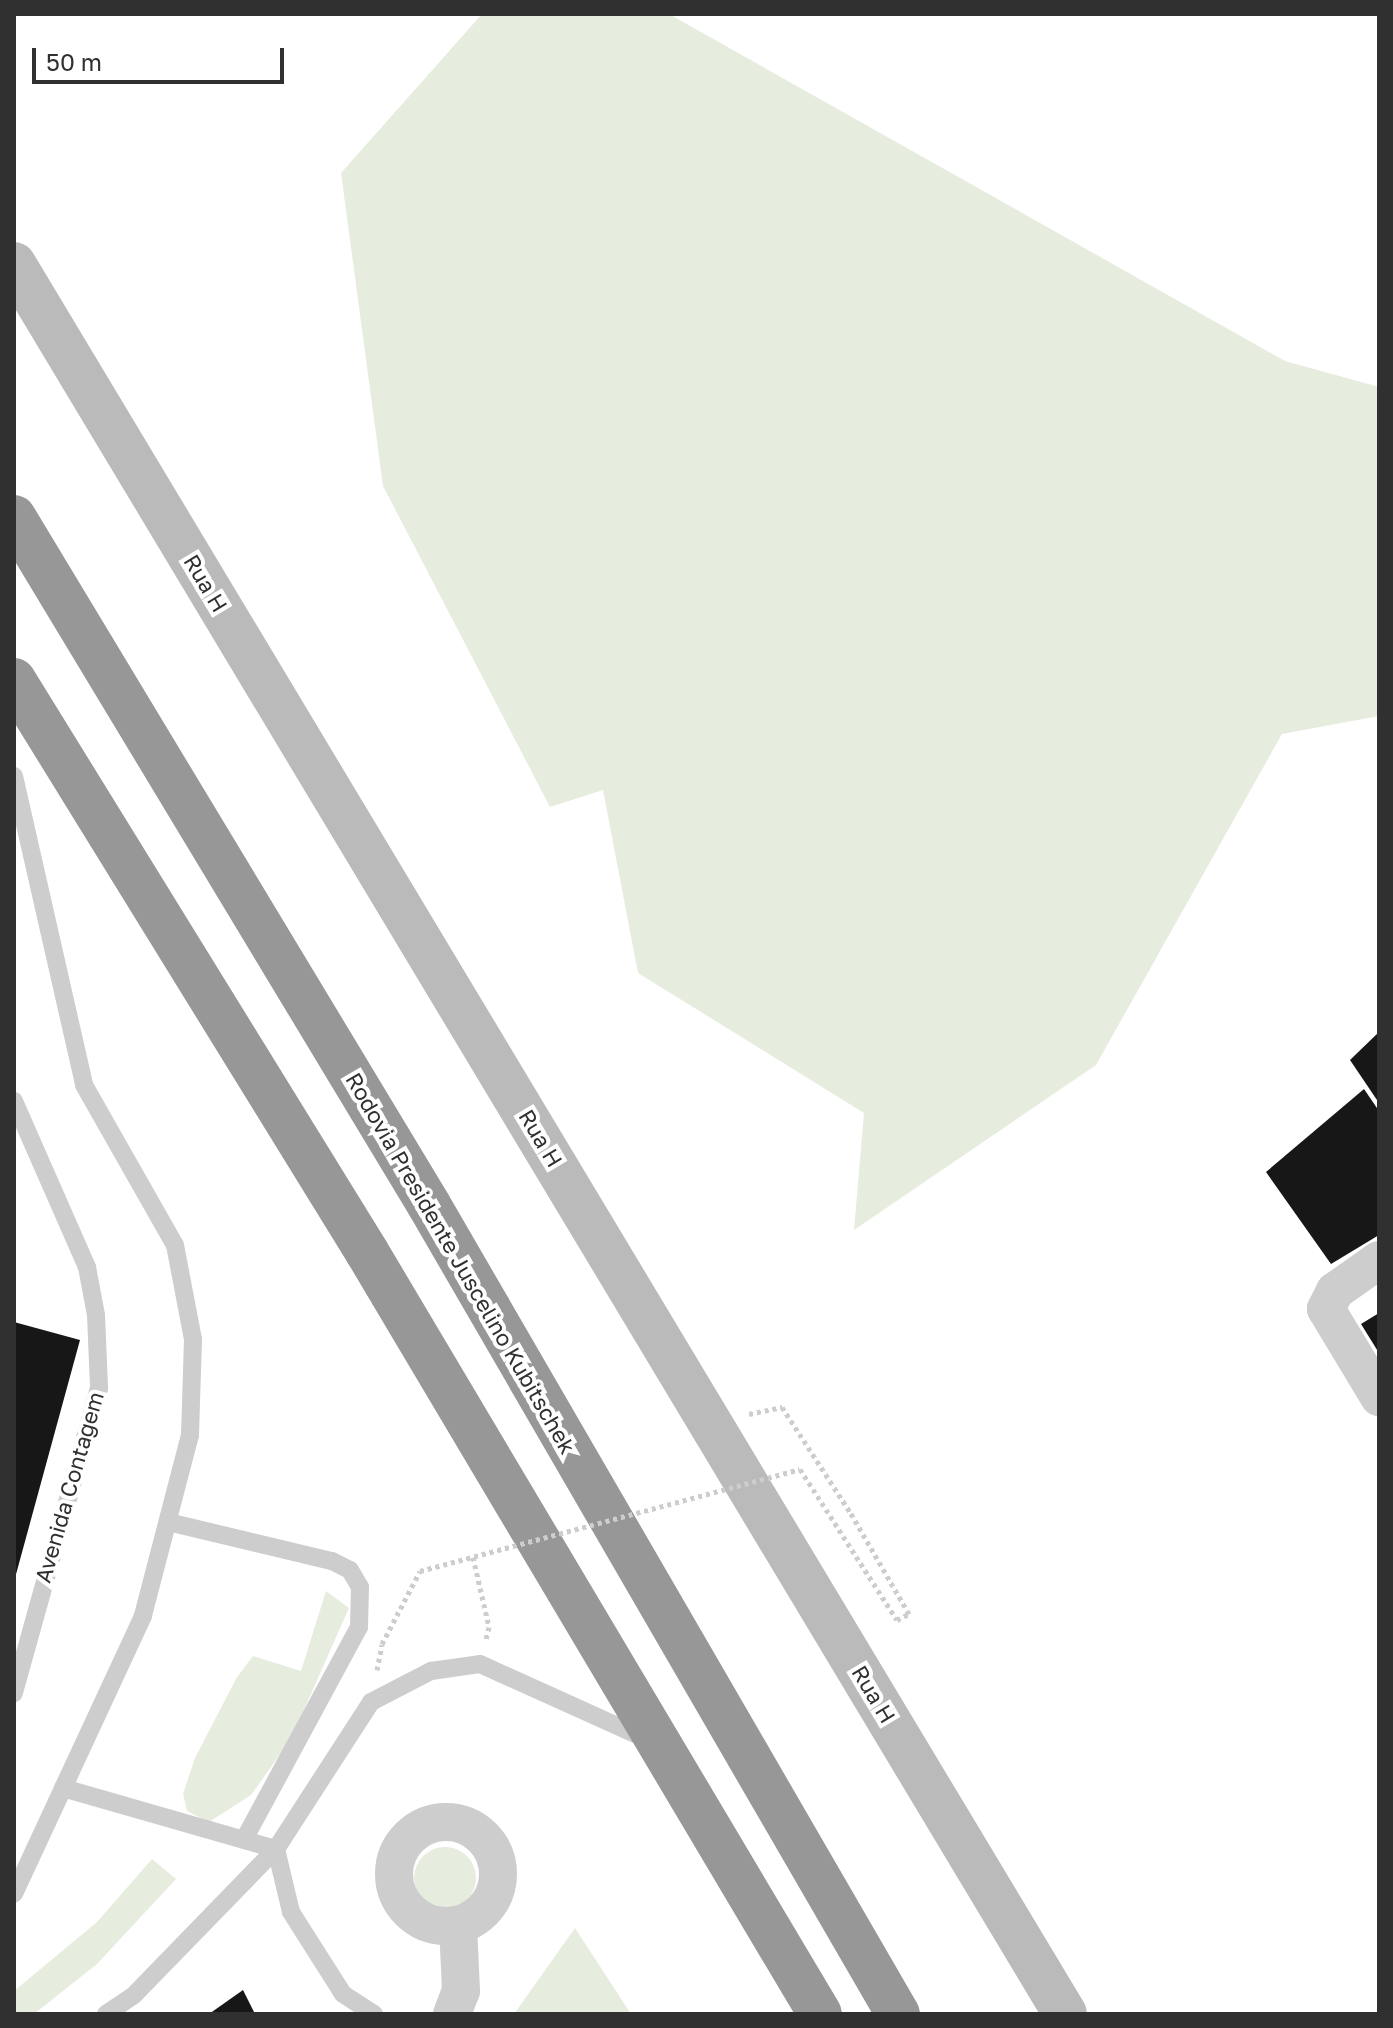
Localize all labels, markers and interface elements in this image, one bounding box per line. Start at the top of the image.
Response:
scale bar [36,32,288,82]
text: 50 m [46,47,102,76]
street label: Rua H [179,549,233,617]
street label: Rodovia Presidente Juscelino Kubitschek [341,1068,581,1458]
street label: Rua H [514,1104,568,1172]
street label: Avenida Contagem [29,1388,109,1586]
street label: Rua H [847,1660,901,1728]

